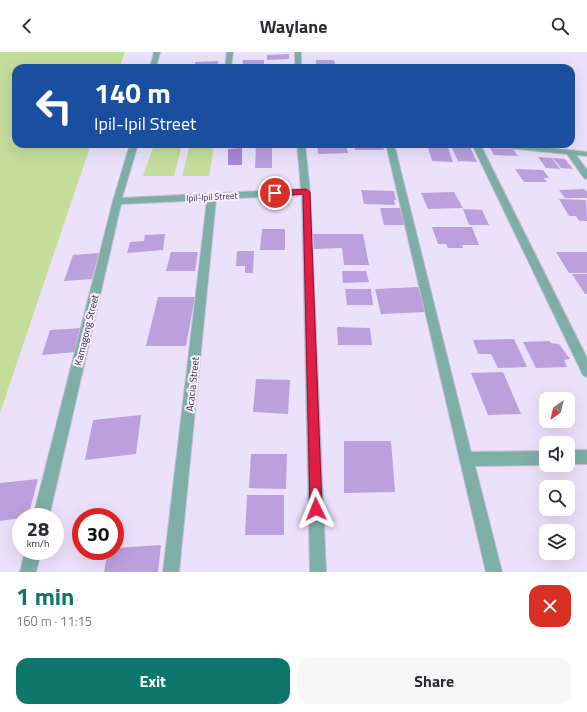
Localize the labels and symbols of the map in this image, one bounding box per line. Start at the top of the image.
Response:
pin [258,176,292,210]
street label: Ipil-Ipil Street [186,189,239,204]
street label: Kamagong Street [70,292,103,367]
street label: Acacia Street [182,356,203,412]
north arrow [539,392,575,428]
position arrow [295,488,337,530]
speed limit sign: 30 [72,508,124,560]

